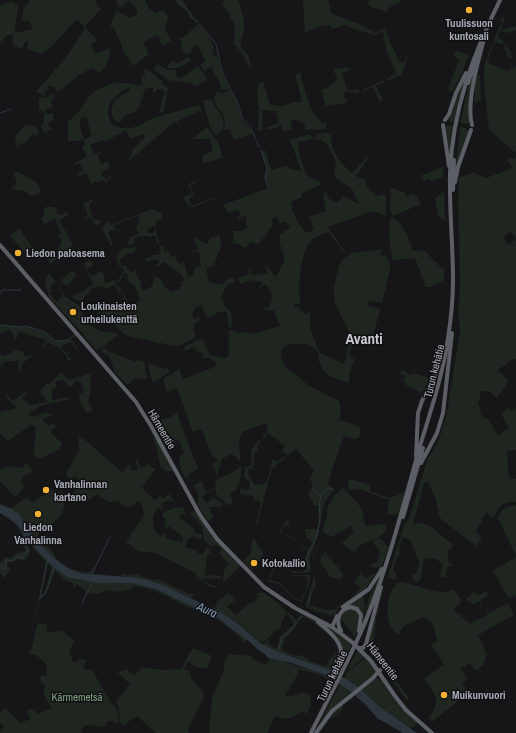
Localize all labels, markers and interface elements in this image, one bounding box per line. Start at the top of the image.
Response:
marker: Tuulissuon kuntosali [464,5,474,15]
place label: Tuulissuon kuntosali [445,16,493,43]
place label: Liedon paloasema [26,246,105,260]
marker: Liedon paloasema [13,248,23,258]
place label: Loukinaisten urheilukenttä [81,299,138,326]
marker: Loukinaisten urheilukenttä [68,307,78,317]
district label: Avanti [345,328,383,349]
street label: Turun kehätie [421,343,447,399]
street label: Hämeentie [145,406,179,452]
place label: Vanhalinnan kartano [54,477,107,504]
marker: Vanhalinnan kartano [41,485,51,495]
marker: Liedon Vanhalinna [33,509,43,519]
place label: Liedon Vanhalinna [14,520,62,547]
place label: Kotokallio [262,556,306,570]
marker: Kotokallio [249,558,259,568]
water label: Aura [193,598,220,622]
street label: Hämeentie [364,639,402,683]
street label: Turun kehätie [314,648,350,704]
place label: Muikunvuori [452,688,506,702]
park label: Kärmemetsä [51,690,103,704]
marker: Muikunvuori [439,690,449,700]

